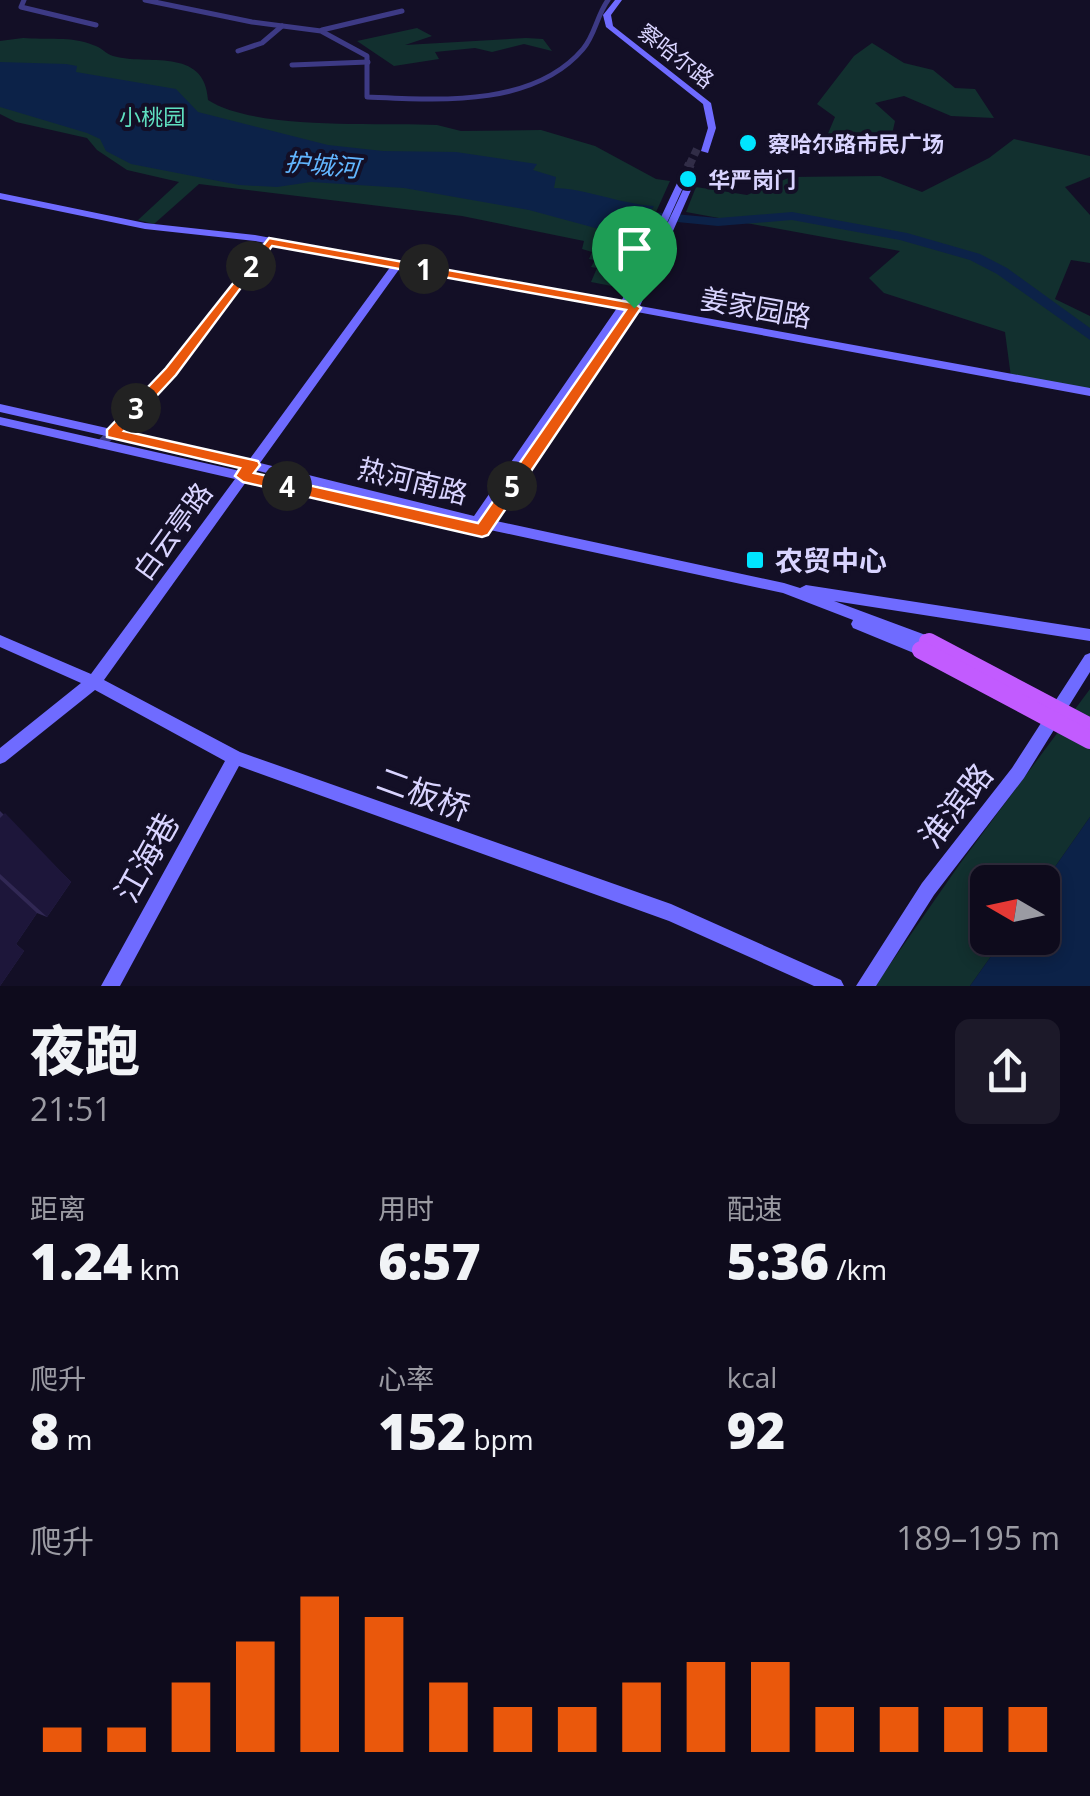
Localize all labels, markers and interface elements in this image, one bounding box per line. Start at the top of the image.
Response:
street label: 察哈尔路 [633,16,721,94]
park label: 小桃园 [119,101,185,131]
place label: 察哈尔路市民广场 [768,128,944,158]
marker: 察哈尔路市民广场 [737,132,759,154]
water label: 护城河 [283,144,365,185]
place label: 华严岗门 [708,164,796,194]
marker: 华严岗门 [677,168,699,190]
pin [592,206,677,309]
icon: arrive [607,221,662,276]
pin: 2 [226,241,276,291]
pin: 1 [399,244,449,294]
text: 2 [243,247,259,285]
text: 1 [416,250,432,288]
street label: 姜家园路 [698,279,814,335]
pin: 3 [111,383,161,433]
text: 3 [128,389,144,427]
street label: 热河南路 [354,448,472,512]
pin: 4 [262,461,312,511]
pin: 5 [487,461,537,511]
text: 4 [279,467,295,505]
text: 5 [504,467,520,505]
street label: 白云亭路 [124,475,220,587]
place label: 农贸中心 [775,541,887,579]
marker: 农贸中心 [744,549,766,571]
street label: 淮滨路 [909,754,1001,856]
street label: 二板桥 [372,756,476,830]
street label: 江海巷 [104,805,188,909]
north arrow [970,865,1060,955]
map controls [970,865,1060,955]
text: 夜跑 [30,1012,140,1087]
button: share [955,1019,1060,1124]
text: 21:51 [30,1087,112,1130]
text: 距离 [30,1189,86,1227]
text: 用时 [378,1189,434,1227]
text: 配速 [727,1189,783,1227]
text: 1.24 [30,1227,132,1295]
text: 6:57 [378,1227,481,1295]
text: 5:36 [727,1227,829,1295]
text: km [132,1250,180,1288]
text: /km [829,1250,887,1288]
text: kcal [727,1358,777,1396]
text: 爬升 [30,1359,86,1397]
text: 心率 [378,1359,434,1397]
text: 92 [727,1396,785,1464]
text: 8 [30,1397,59,1465]
text: 152 [378,1397,466,1465]
text: m [59,1420,93,1458]
text: bpm [466,1420,534,1458]
text: 189–195 m [896,1516,1060,1559]
text: 爬升 [30,1519,94,1562]

